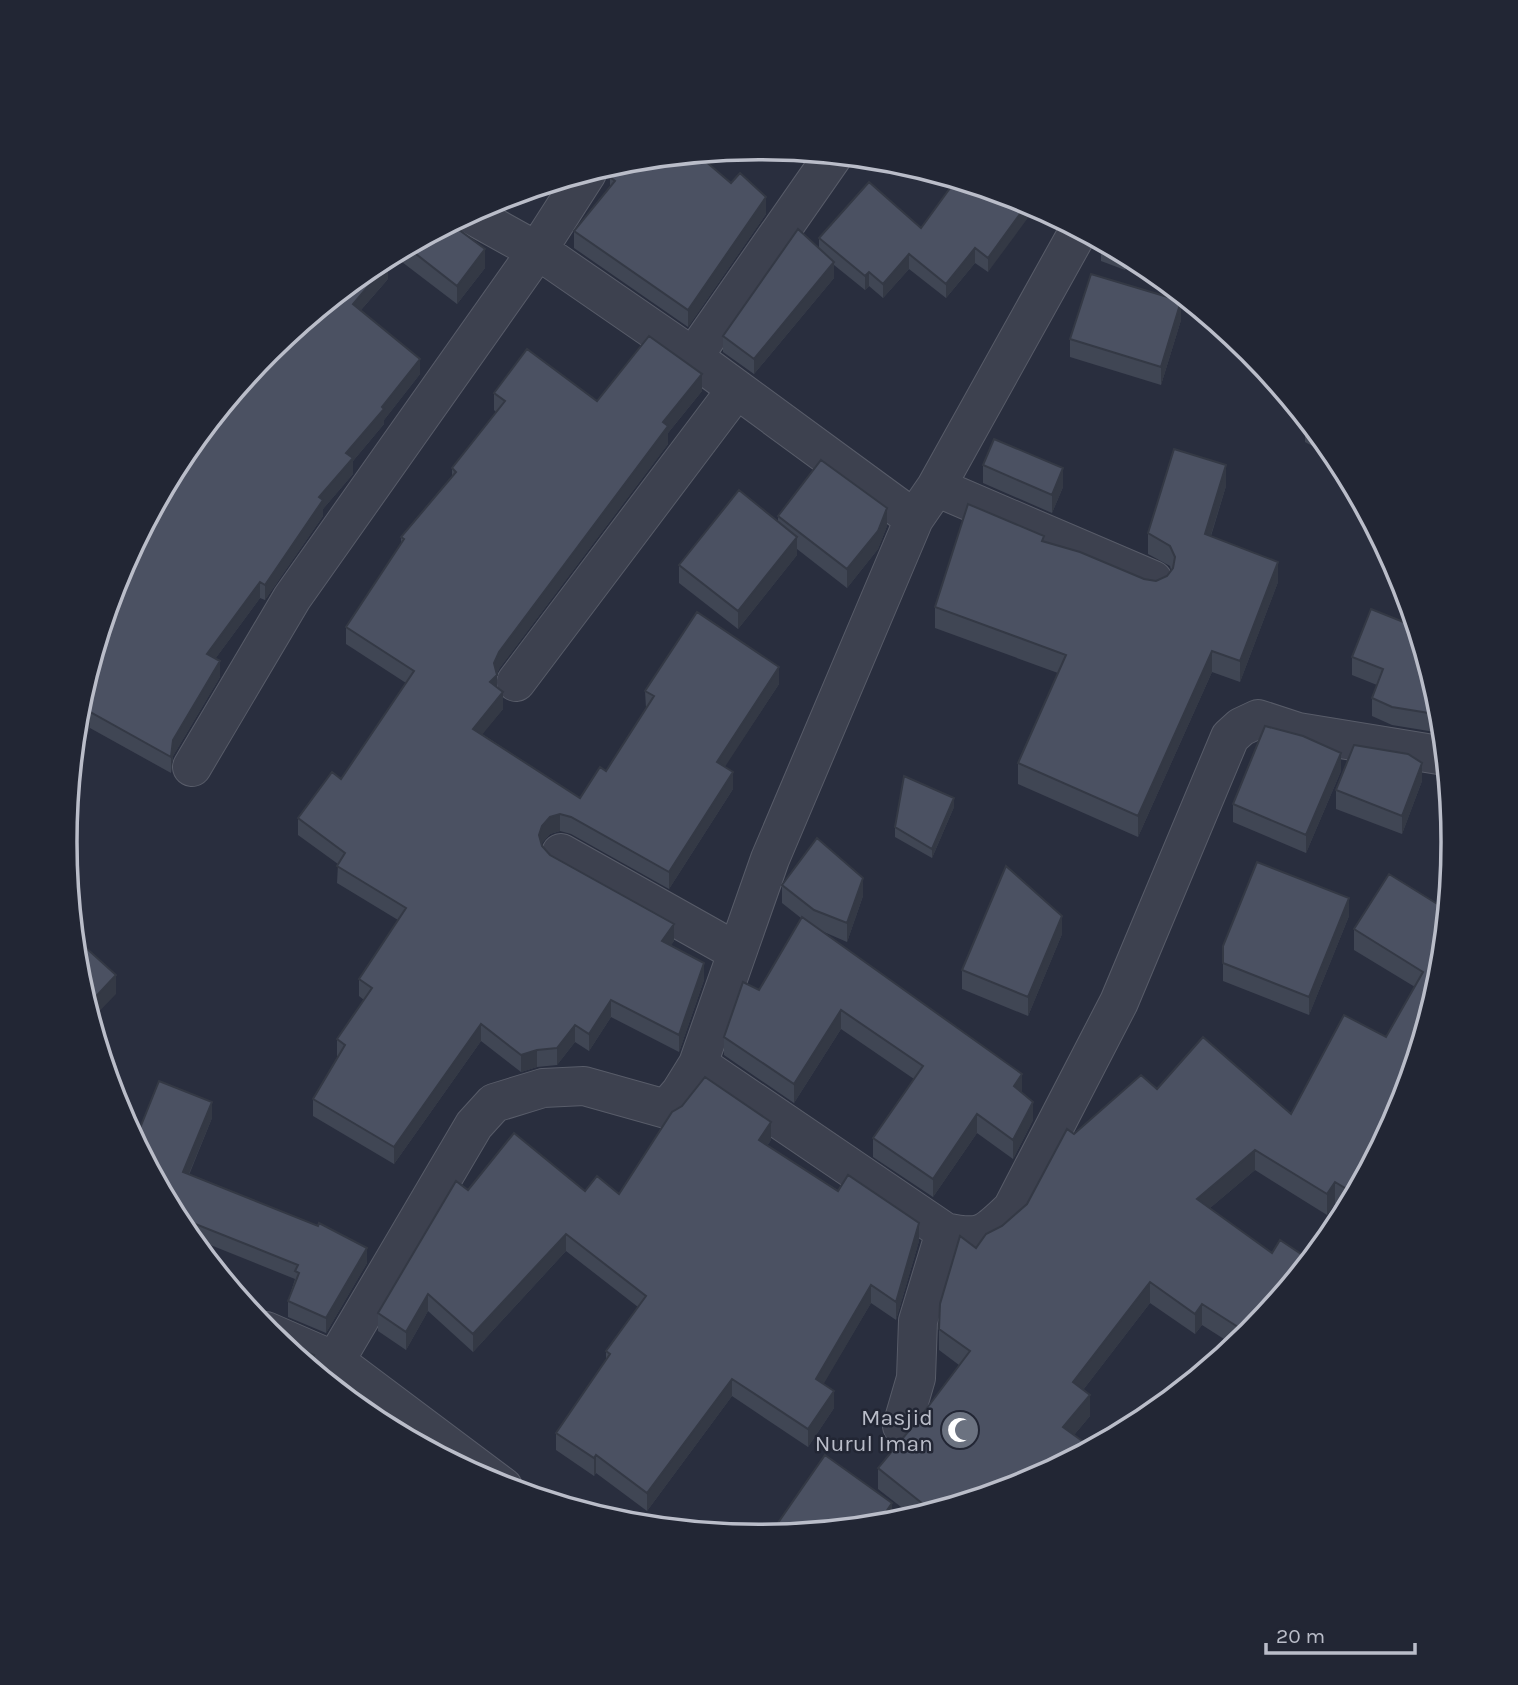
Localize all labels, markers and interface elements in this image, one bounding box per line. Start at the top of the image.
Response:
place label: Masjid Nurul Iman [815,1404,933,1457]
mosque icon: Masjid Nurul Iman [939,1409,981,1451]
scale bar [1266,1612,1415,1656]
text: 20 m [1276,1624,1325,1648]

